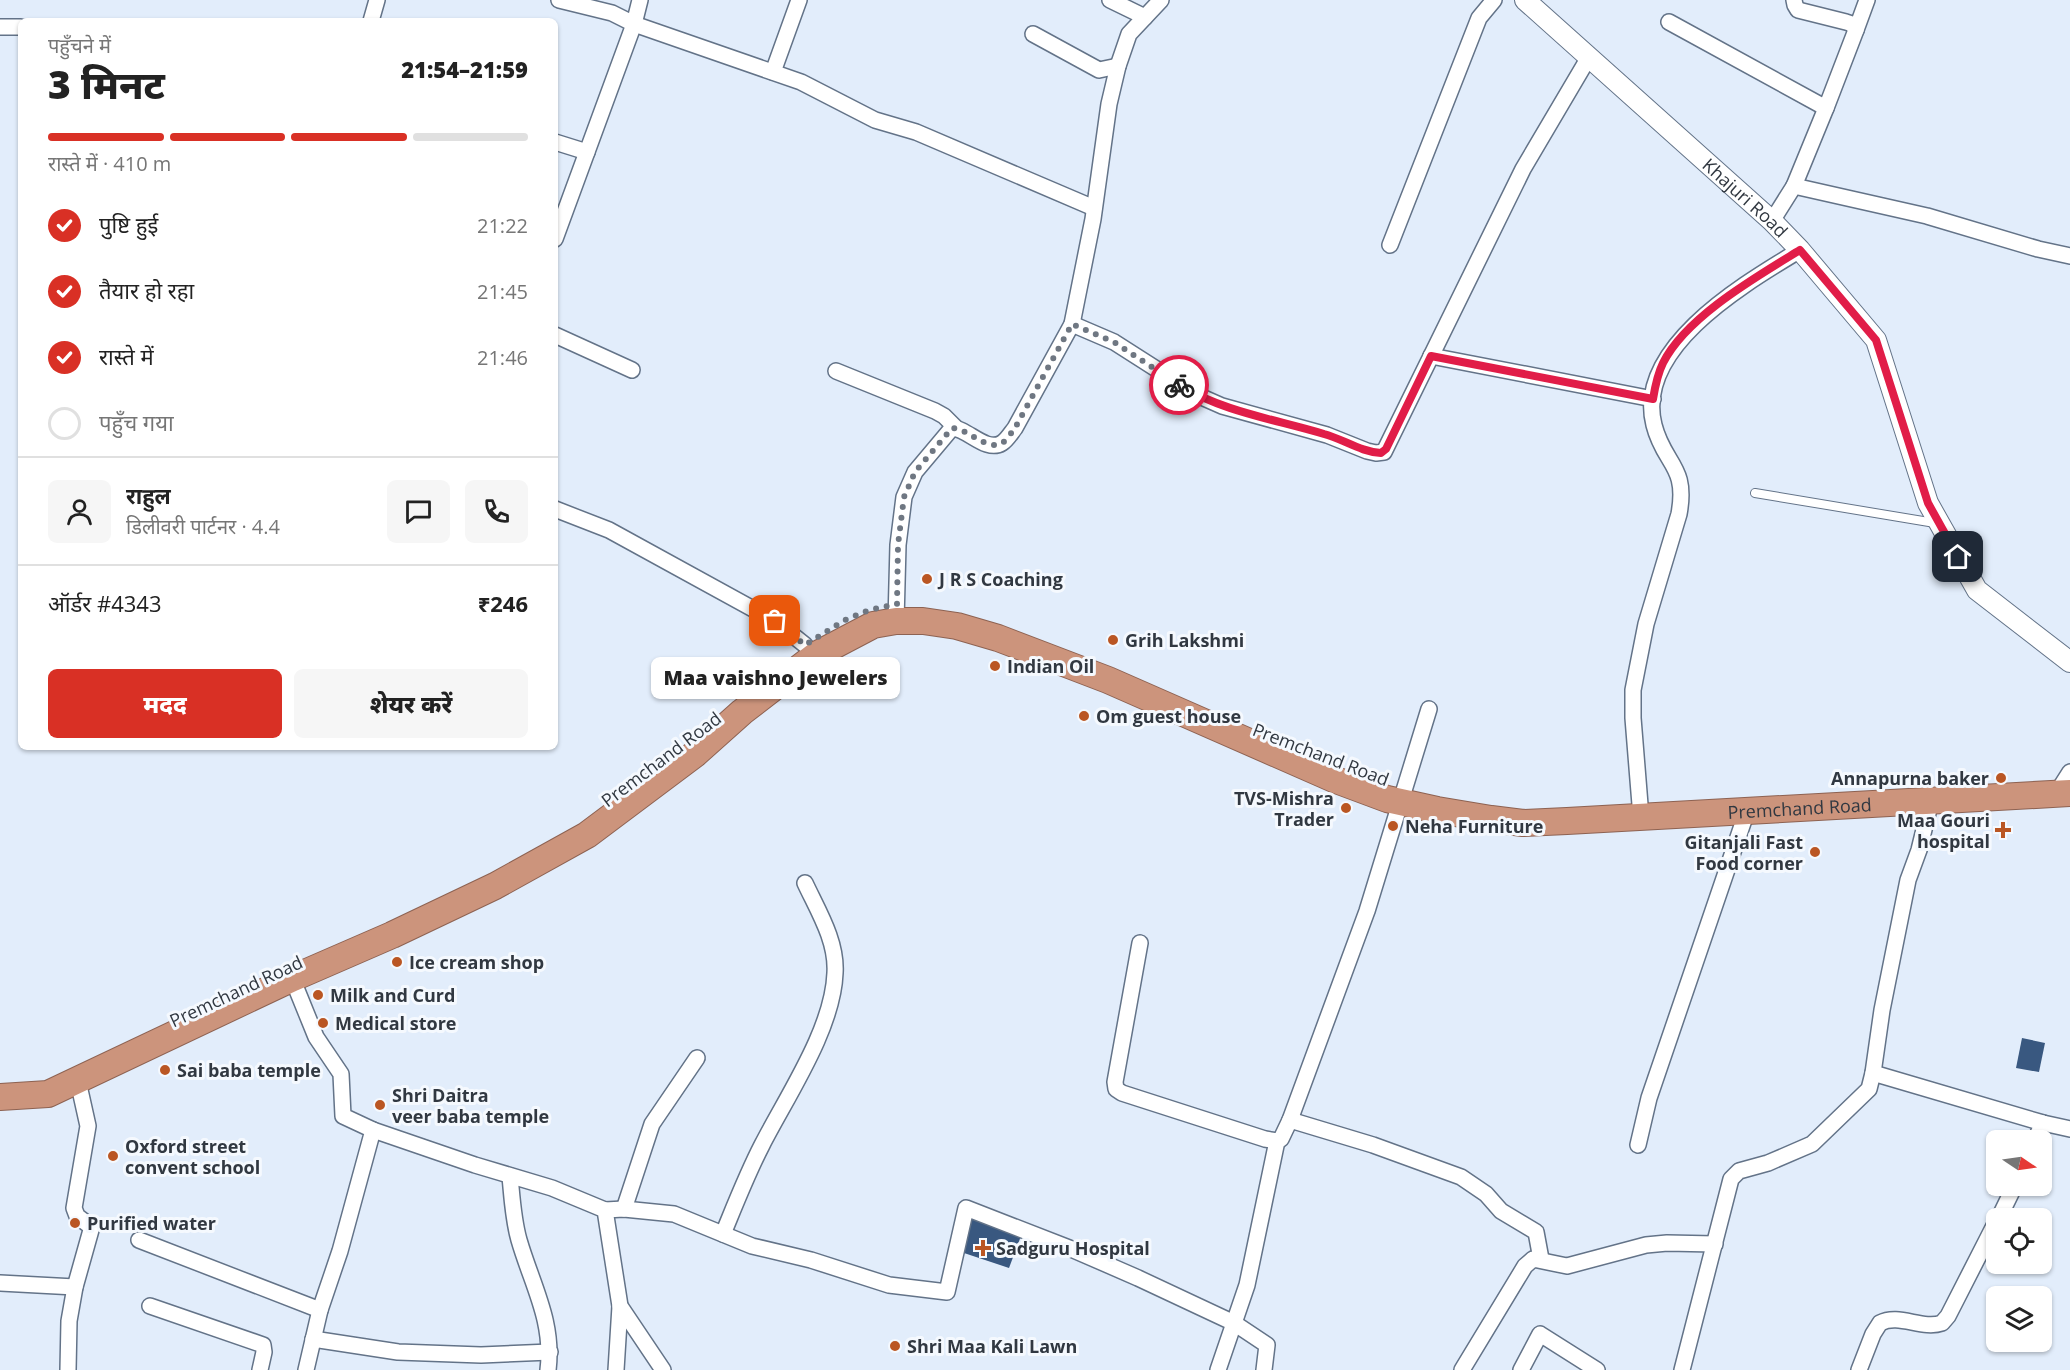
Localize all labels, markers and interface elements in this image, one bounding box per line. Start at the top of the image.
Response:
text: पहुँचने में [48,32,111,59]
text: 21:54–21:59 [401,54,528,84]
text: 3 मिनट [48,57,165,110]
text: रास्ते में · 410 m [48,150,171,177]
street label: Khajuri Road [1698,153,1793,242]
icon: check [48,209,81,242]
text: पुष्टि हुई [99,209,158,239]
text: 21:22 [477,212,528,239]
icon: check [48,275,81,308]
text: तैयार हो रहा [99,275,194,305]
text: 21:45 [477,278,528,305]
icon: check [48,341,81,374]
text: रास्ते में [99,341,154,371]
text: 21:46 [477,344,528,371]
courier [1149,355,1209,415]
icon: bike [1163,369,1196,402]
text: पहुँच गया [99,407,174,437]
button: person [48,480,111,543]
text: राहुल [126,480,171,510]
button: chat [387,480,450,543]
button: phone [465,480,528,543]
text: डिलीवरी पार्टनर · 4.4 [126,513,280,540]
pin [1932,531,1983,582]
icon: home [1941,540,1974,573]
place label: J R S Coaching [937,567,1063,591]
marker: J R S Coaching [920,572,934,586]
text: ऑर्डर #4343 [48,588,162,618]
text: ₹246 [478,588,528,618]
pin [749,595,800,646]
icon: bag [758,604,791,637]
place label: Grih Lakshmi [1125,628,1244,652]
marker: Grih Lakshmi [1106,633,1120,647]
place label: Indian Oil [1007,654,1094,678]
callout: Maa vaishno Jewelers [650,657,900,699]
marker: Indian Oil [988,659,1002,673]
text: Maa vaishno Jewelers [663,664,888,691]
button: मदद [48,669,282,738]
button: शेयर करें [294,669,528,738]
place label: Om guest house [1096,704,1241,728]
street label: Premchand Road [596,706,726,812]
marker: Om guest house [1077,709,1091,723]
street label: Premchand Road [1249,717,1393,791]
place label: Annapurna baker [1831,766,1989,790]
marker: Annapurna baker [1994,771,2008,785]
place label: TVS-Mishra Trader [1234,786,1334,831]
street label: Premchand Road [1727,792,1872,824]
marker: TVS-Mishra Trader [1339,801,1353,815]
place label: Maa Gouri hospital [1897,808,1990,853]
place label: Neha Furniture [1405,814,1543,838]
marker: Neha Furniture [1386,819,1400,833]
marker: Maa Gouri hospital [1994,821,2012,839]
place label: Gitanjali Fast Food corner [1684,830,1803,875]
marker: Gitanjali Fast Food corner [1808,845,1822,859]
street label: Premchand Road [166,950,306,1032]
place label: Ice cream shop [409,950,544,974]
marker: Ice cream shop [390,955,404,969]
place label: Milk and Curd [330,983,455,1007]
marker: Milk and Curd [311,988,325,1002]
place label: Medical store [335,1011,457,1035]
marker: Medical store [316,1016,330,1030]
place label: Sai baba temple [177,1058,321,1082]
marker: Sai baba temple [158,1063,172,1077]
place label: Shri Daitra veer baba temple [392,1083,549,1128]
marker: Shri Daitra veer baba temple [373,1098,387,1112]
north arrow [1986,1130,2052,1196]
map controls [1986,1130,2052,1352]
place label: Oxford street convent school [125,1134,260,1179]
marker: Oxford street convent school [106,1149,120,1163]
button: locate [1986,1208,2052,1274]
place label: Purified water [87,1211,216,1235]
marker: Purified water [68,1216,82,1230]
place label: Sadguru Hospital [996,1236,1150,1260]
marker: Sadguru Hospital [974,1239,992,1257]
button: layers [1986,1286,2052,1352]
place label: Shri Maa Kali Lawn [907,1334,1077,1358]
marker: Shri Maa Kali Lawn [888,1339,902,1353]

